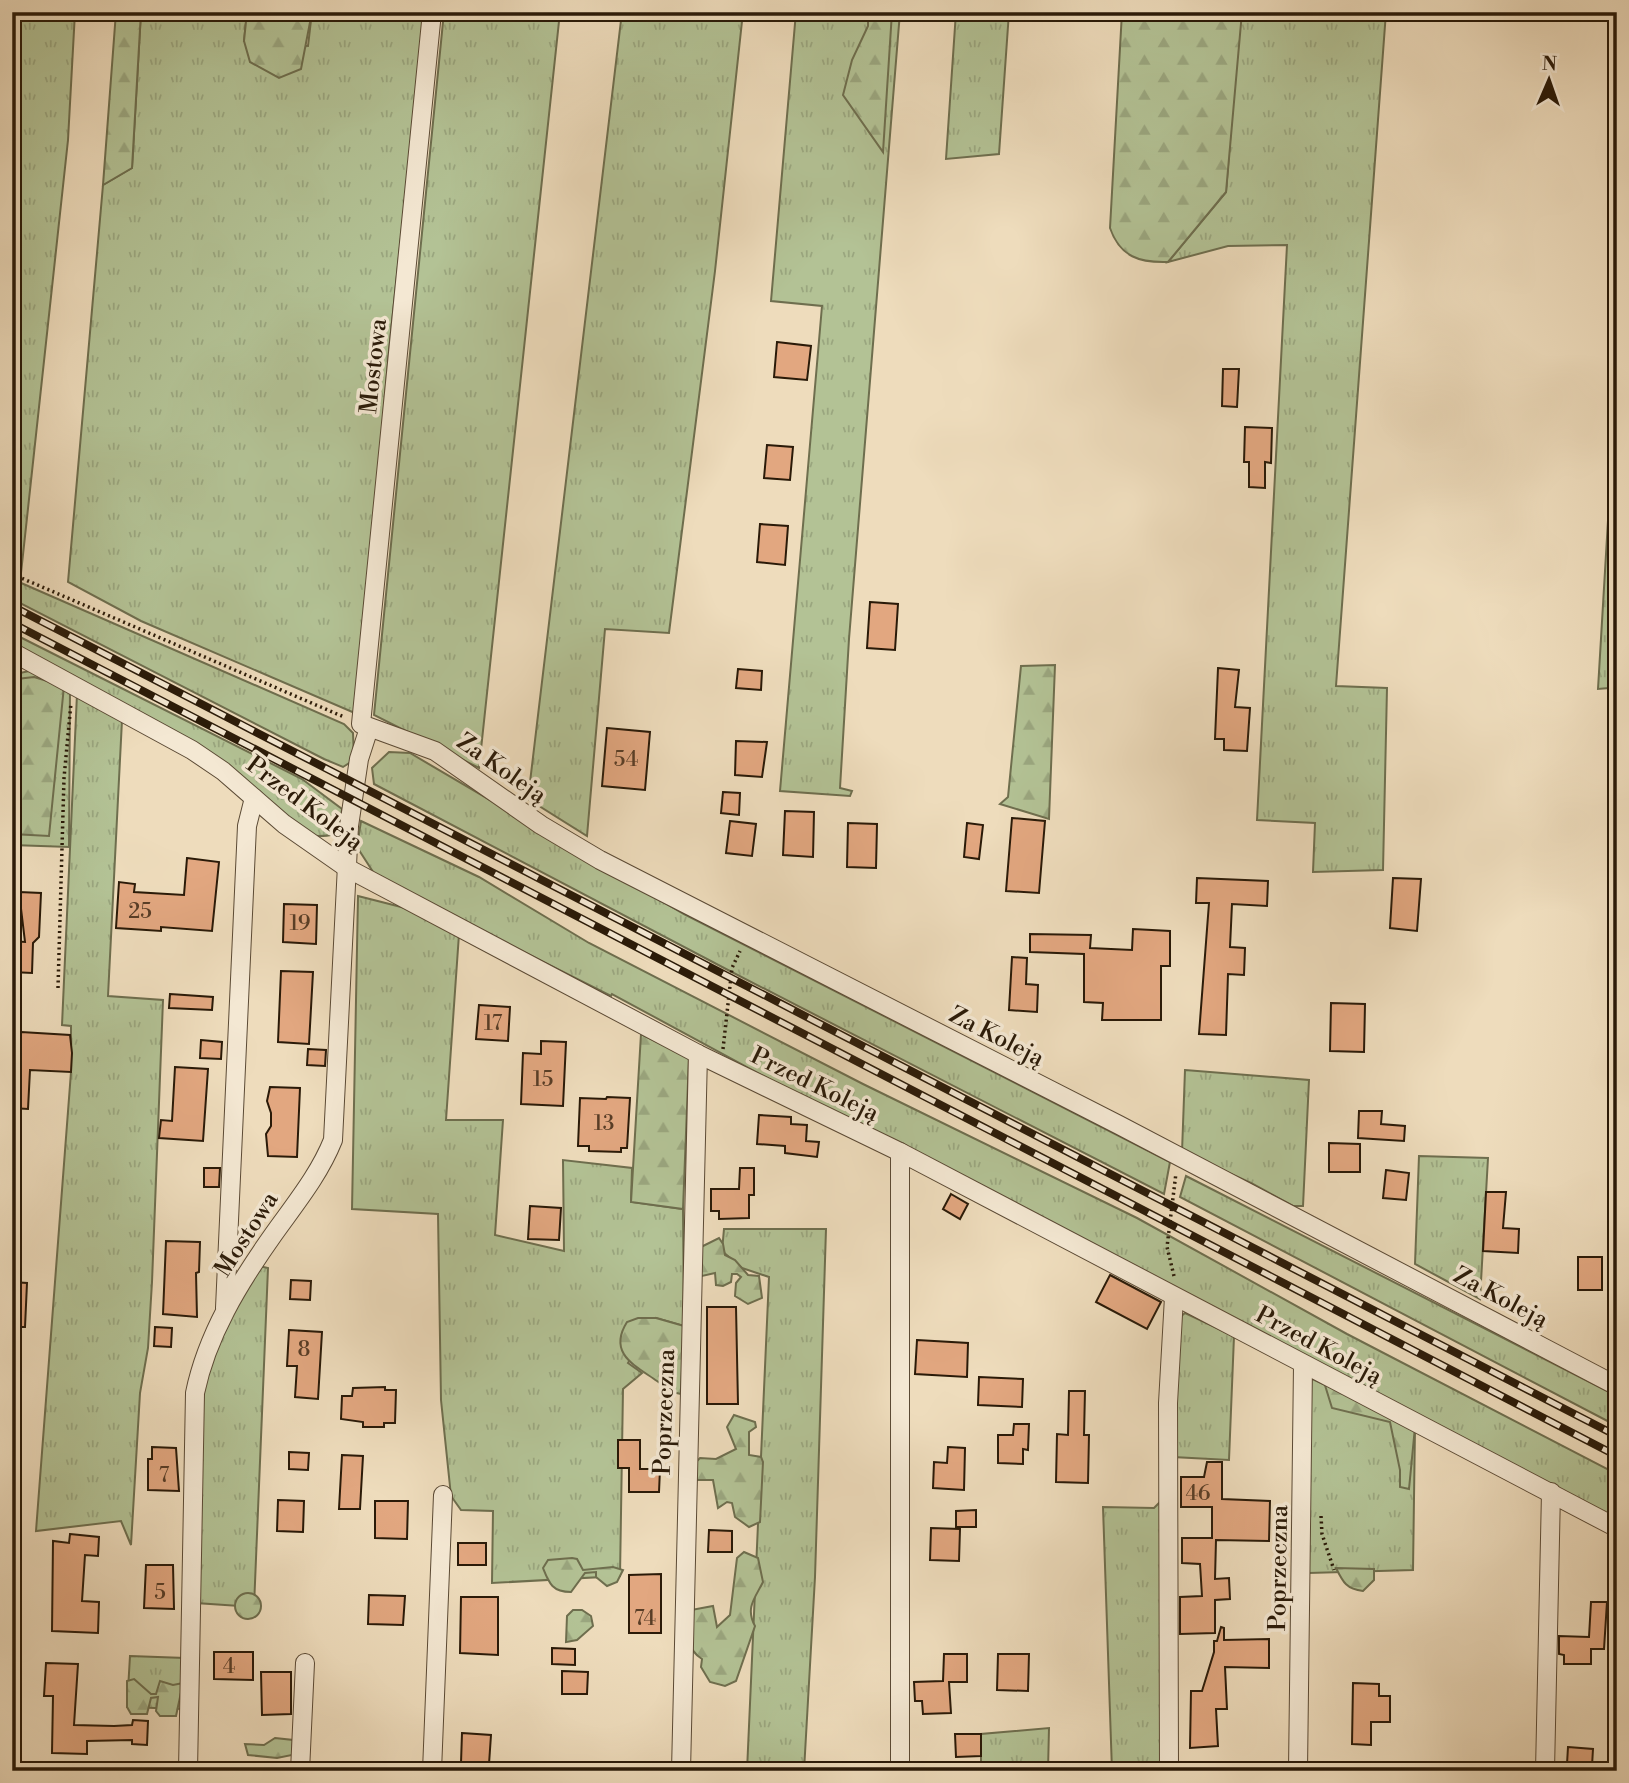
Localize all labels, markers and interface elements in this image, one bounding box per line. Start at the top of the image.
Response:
north arrow [1514,46,1584,116]
text: N [1542,52,1557,76]
street label: Mostowa [354,316,394,415]
street label: Za Koleją [451,727,553,811]
house number: 54 [614,747,638,773]
street label: Przed Koleją [240,750,370,858]
house number: 25 [128,899,152,925]
house number: 19 [289,911,311,937]
street label: Za Koleją [944,1000,1050,1074]
house number: 17 [484,1011,503,1037]
street label: Przed Koleją [745,1041,884,1129]
house number: 15 [533,1067,553,1093]
house number: 13 [594,1111,614,1137]
street label: Mostowa [208,1186,286,1283]
street label: Za Koleją [1448,1261,1554,1336]
street label: Przed Koleją [1250,1300,1388,1392]
house number: 8 [298,1337,310,1363]
street label: Poprzeczna [648,1348,682,1476]
house number: 7 [159,1463,170,1489]
house number: 46 [1185,1481,1211,1507]
street label: Poprzeczna [1263,1504,1295,1631]
house number: 5 [154,1580,166,1606]
house number: 74 [634,1606,656,1632]
house number: 4 [223,1654,235,1680]

